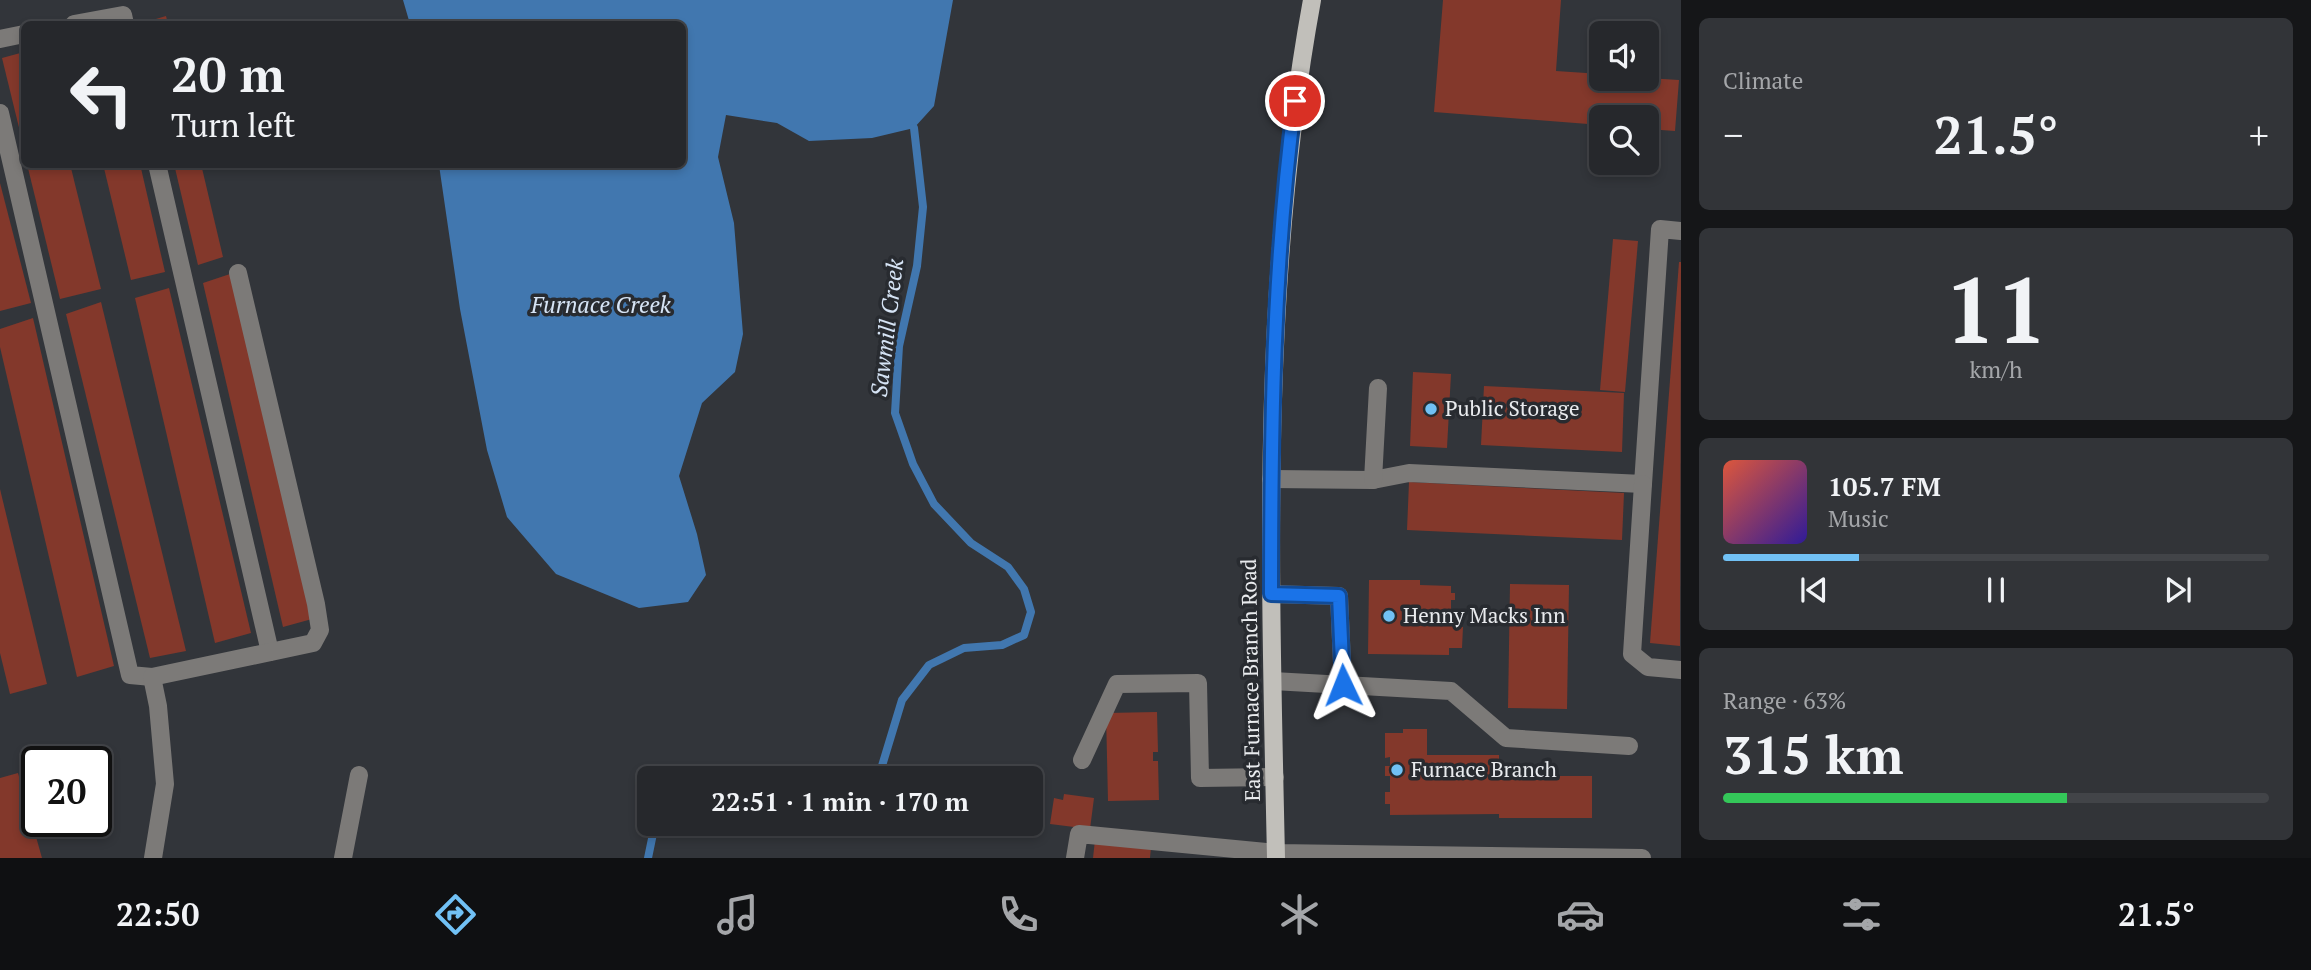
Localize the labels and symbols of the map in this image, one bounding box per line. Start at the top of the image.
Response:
pin [1265,71,1325,131]
water label: Sawmill Creek [863,256,910,399]
water label: Furnace Creek [530,289,672,320]
place label: Public Storage [1445,394,1579,422]
marker: Public Storage [1423,401,1439,417]
street label: East Furnace Branch Road [1234,558,1266,802]
place label: Henny Macks Inn [1403,601,1566,629]
marker: Henny Macks Inn [1381,608,1397,624]
position arrow [1306,648,1380,722]
speed limit sign: 20 [21,746,112,837]
place label: Furnace Branch [1411,755,1557,783]
marker: Furnace Branch [1389,762,1405,778]

